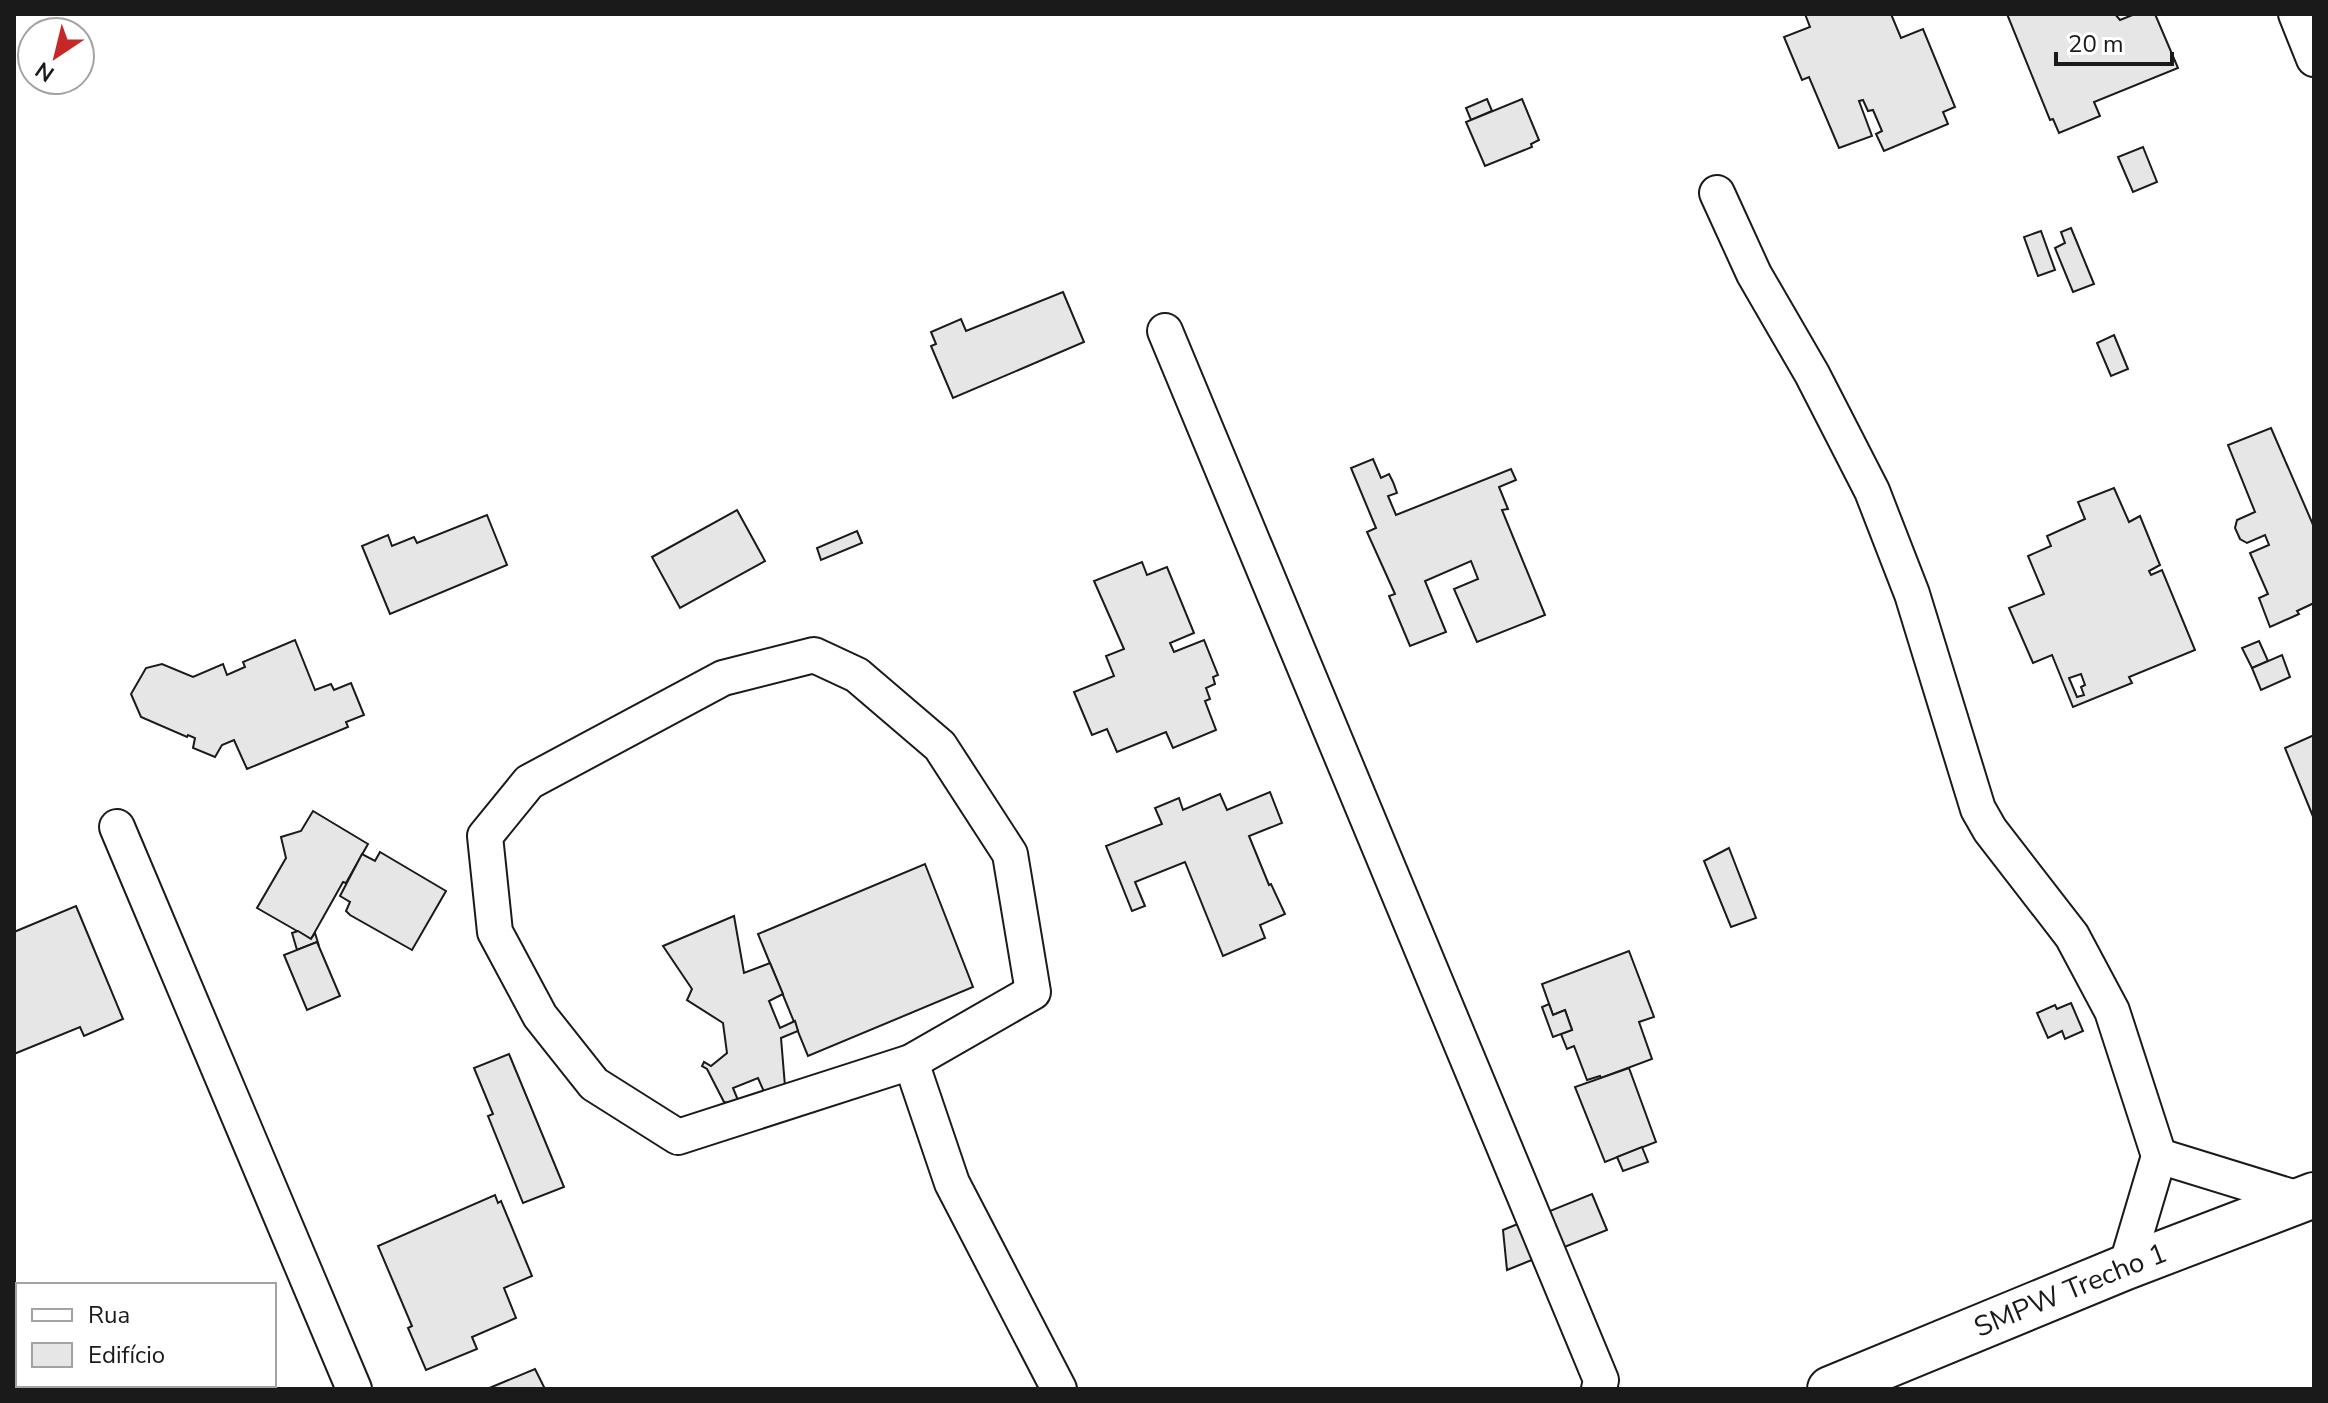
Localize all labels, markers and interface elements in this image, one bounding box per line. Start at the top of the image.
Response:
north arrow [16,16,96,96]
scale bar [2056,16,2172,66]
text: 20 m [2068,28,2124,60]
text: N [30,55,60,89]
street label: SMPW Trecho 1 [1968,1234,2172,1347]
legend [16,1283,276,1387]
text: Rua [88,1299,130,1331]
text: Edifício [88,1339,165,1371]

